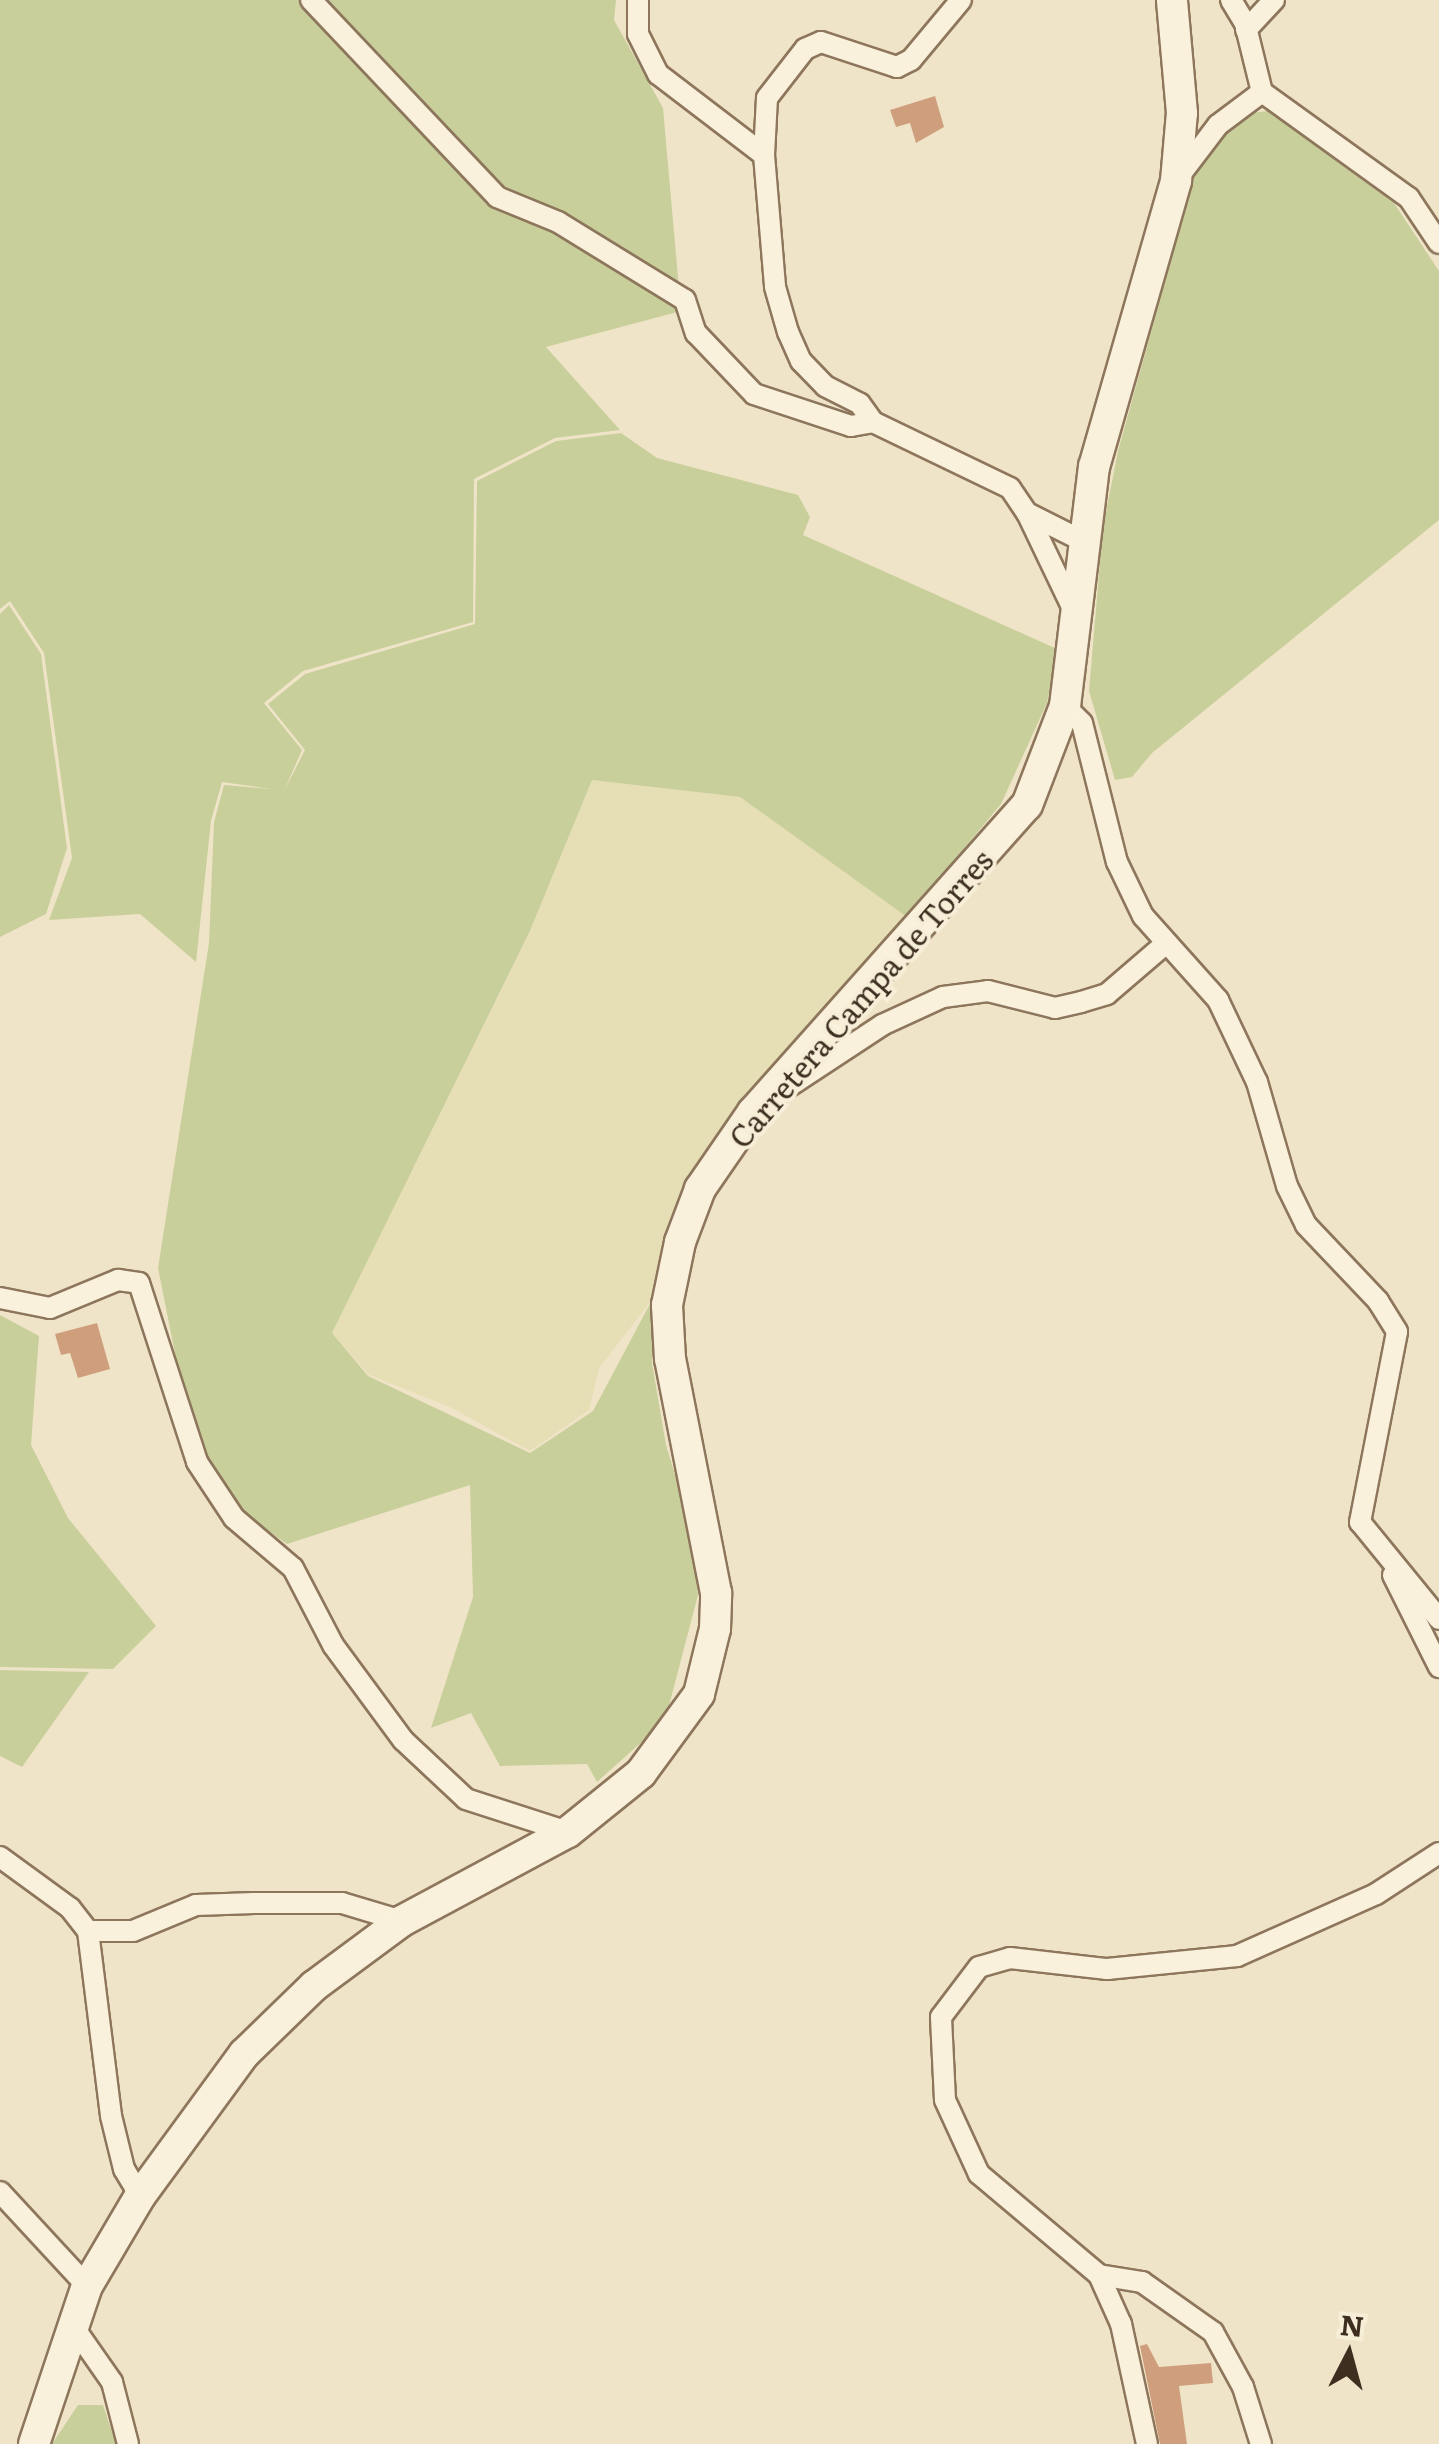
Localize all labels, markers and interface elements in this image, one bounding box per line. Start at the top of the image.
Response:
street label: Carretera Campa de Torres [721,842,999,1154]
text: N [1338,2302,1366,2346]
north arrow [1299,2304,1399,2404]

